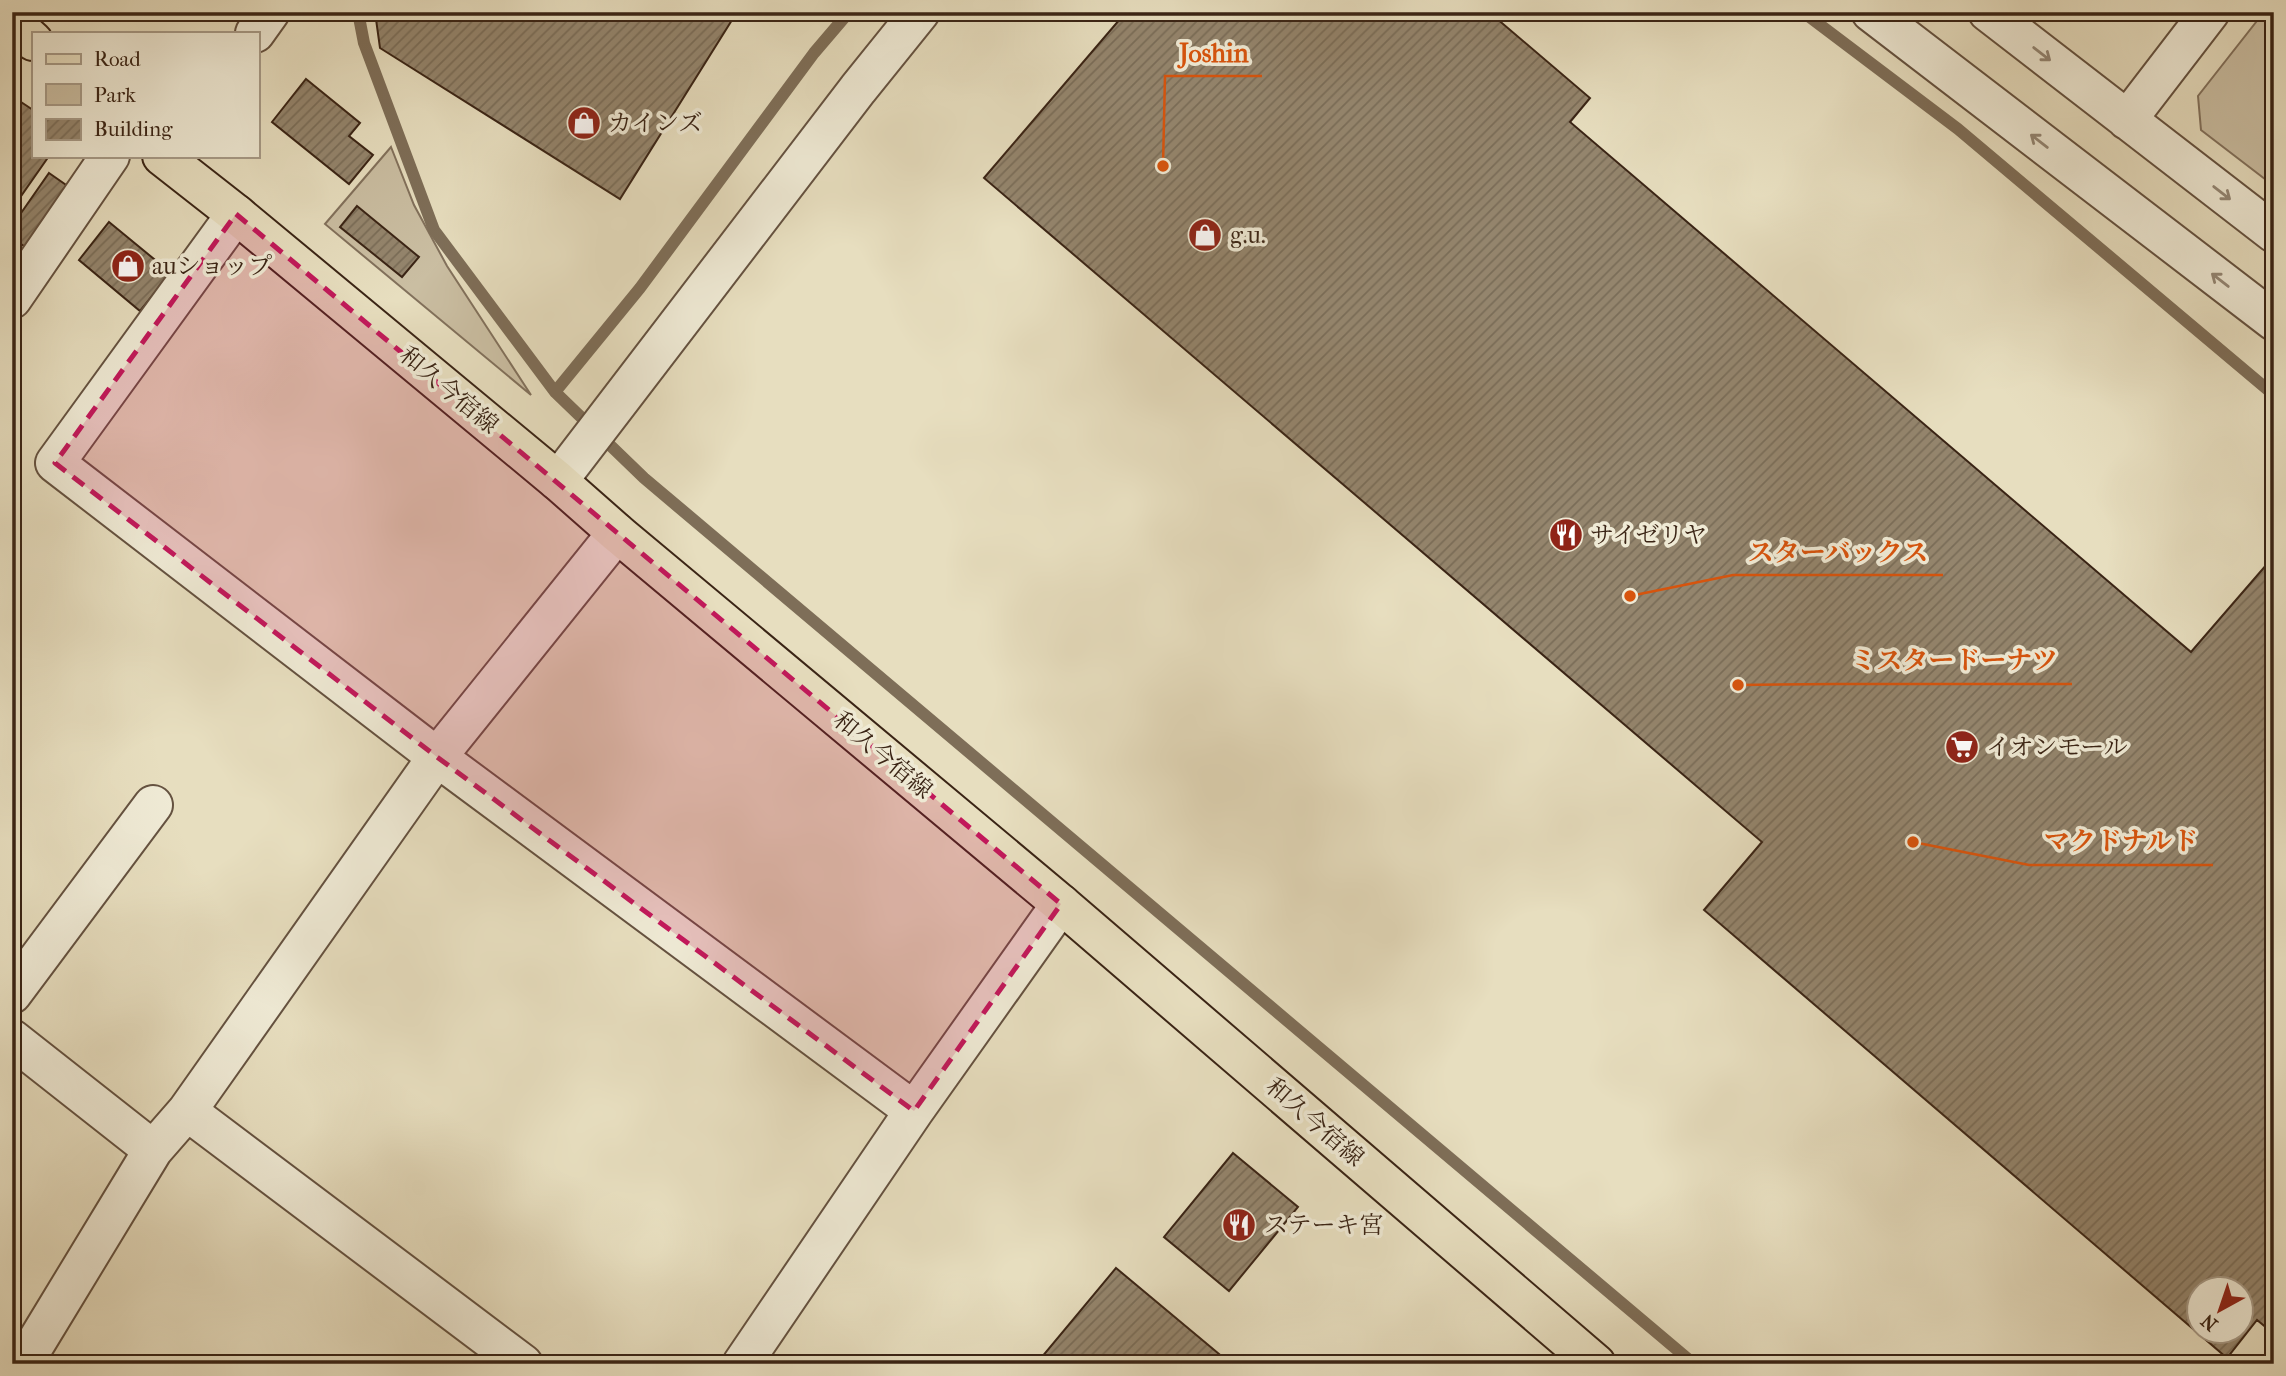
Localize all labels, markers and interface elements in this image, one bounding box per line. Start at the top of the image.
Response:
callout: Joshin [1165,29,1262,76]
legend [32,32,259,158]
text: Joshin [1176,38,1250,69]
one-way arrow [2032,46,2051,61]
text: Road [94,47,141,71]
text: Park [94,83,136,107]
shop icon: カインズ [565,104,603,142]
place label: カインズ [608,109,703,137]
text: Building [94,117,173,141]
one-way arrow [2030,134,2049,149]
one-way arrow [2212,186,2231,200]
shop icon: g.u. [1186,216,1224,254]
place label: g.u. [1230,221,1265,249]
shop icon: auショップ [109,247,147,285]
place label: auショップ [152,252,272,280]
one-way arrow [2211,272,2229,287]
street label: 和久今宿線 [394,341,504,439]
restaurant icon: サイゼリヤ [1547,516,1585,554]
place label: サイゼリヤ [1590,521,1707,549]
callout: スターバックス [1733,528,1943,575]
text: スターバックス [1748,537,1928,568]
callout: ミスタードーナツ [1836,637,2072,684]
text: ミスタードーナツ [1850,645,2058,676]
street label: 和久今宿線 [828,706,938,804]
supermarket icon: イオンモール [1943,728,1981,766]
place label: イオンモール [1986,733,2128,761]
callout: マクドナルド [2029,818,2213,865]
text: マクドナルド [2044,826,2198,857]
street label: 和久今宿線 [1261,1072,1369,1172]
restaurant icon: ステーキ宮 [1220,1206,1258,1244]
place label: ステーキ宮 [1264,1211,1384,1239]
north arrow [2184,1274,2254,1344]
text: N [2197,1309,2222,1335]

